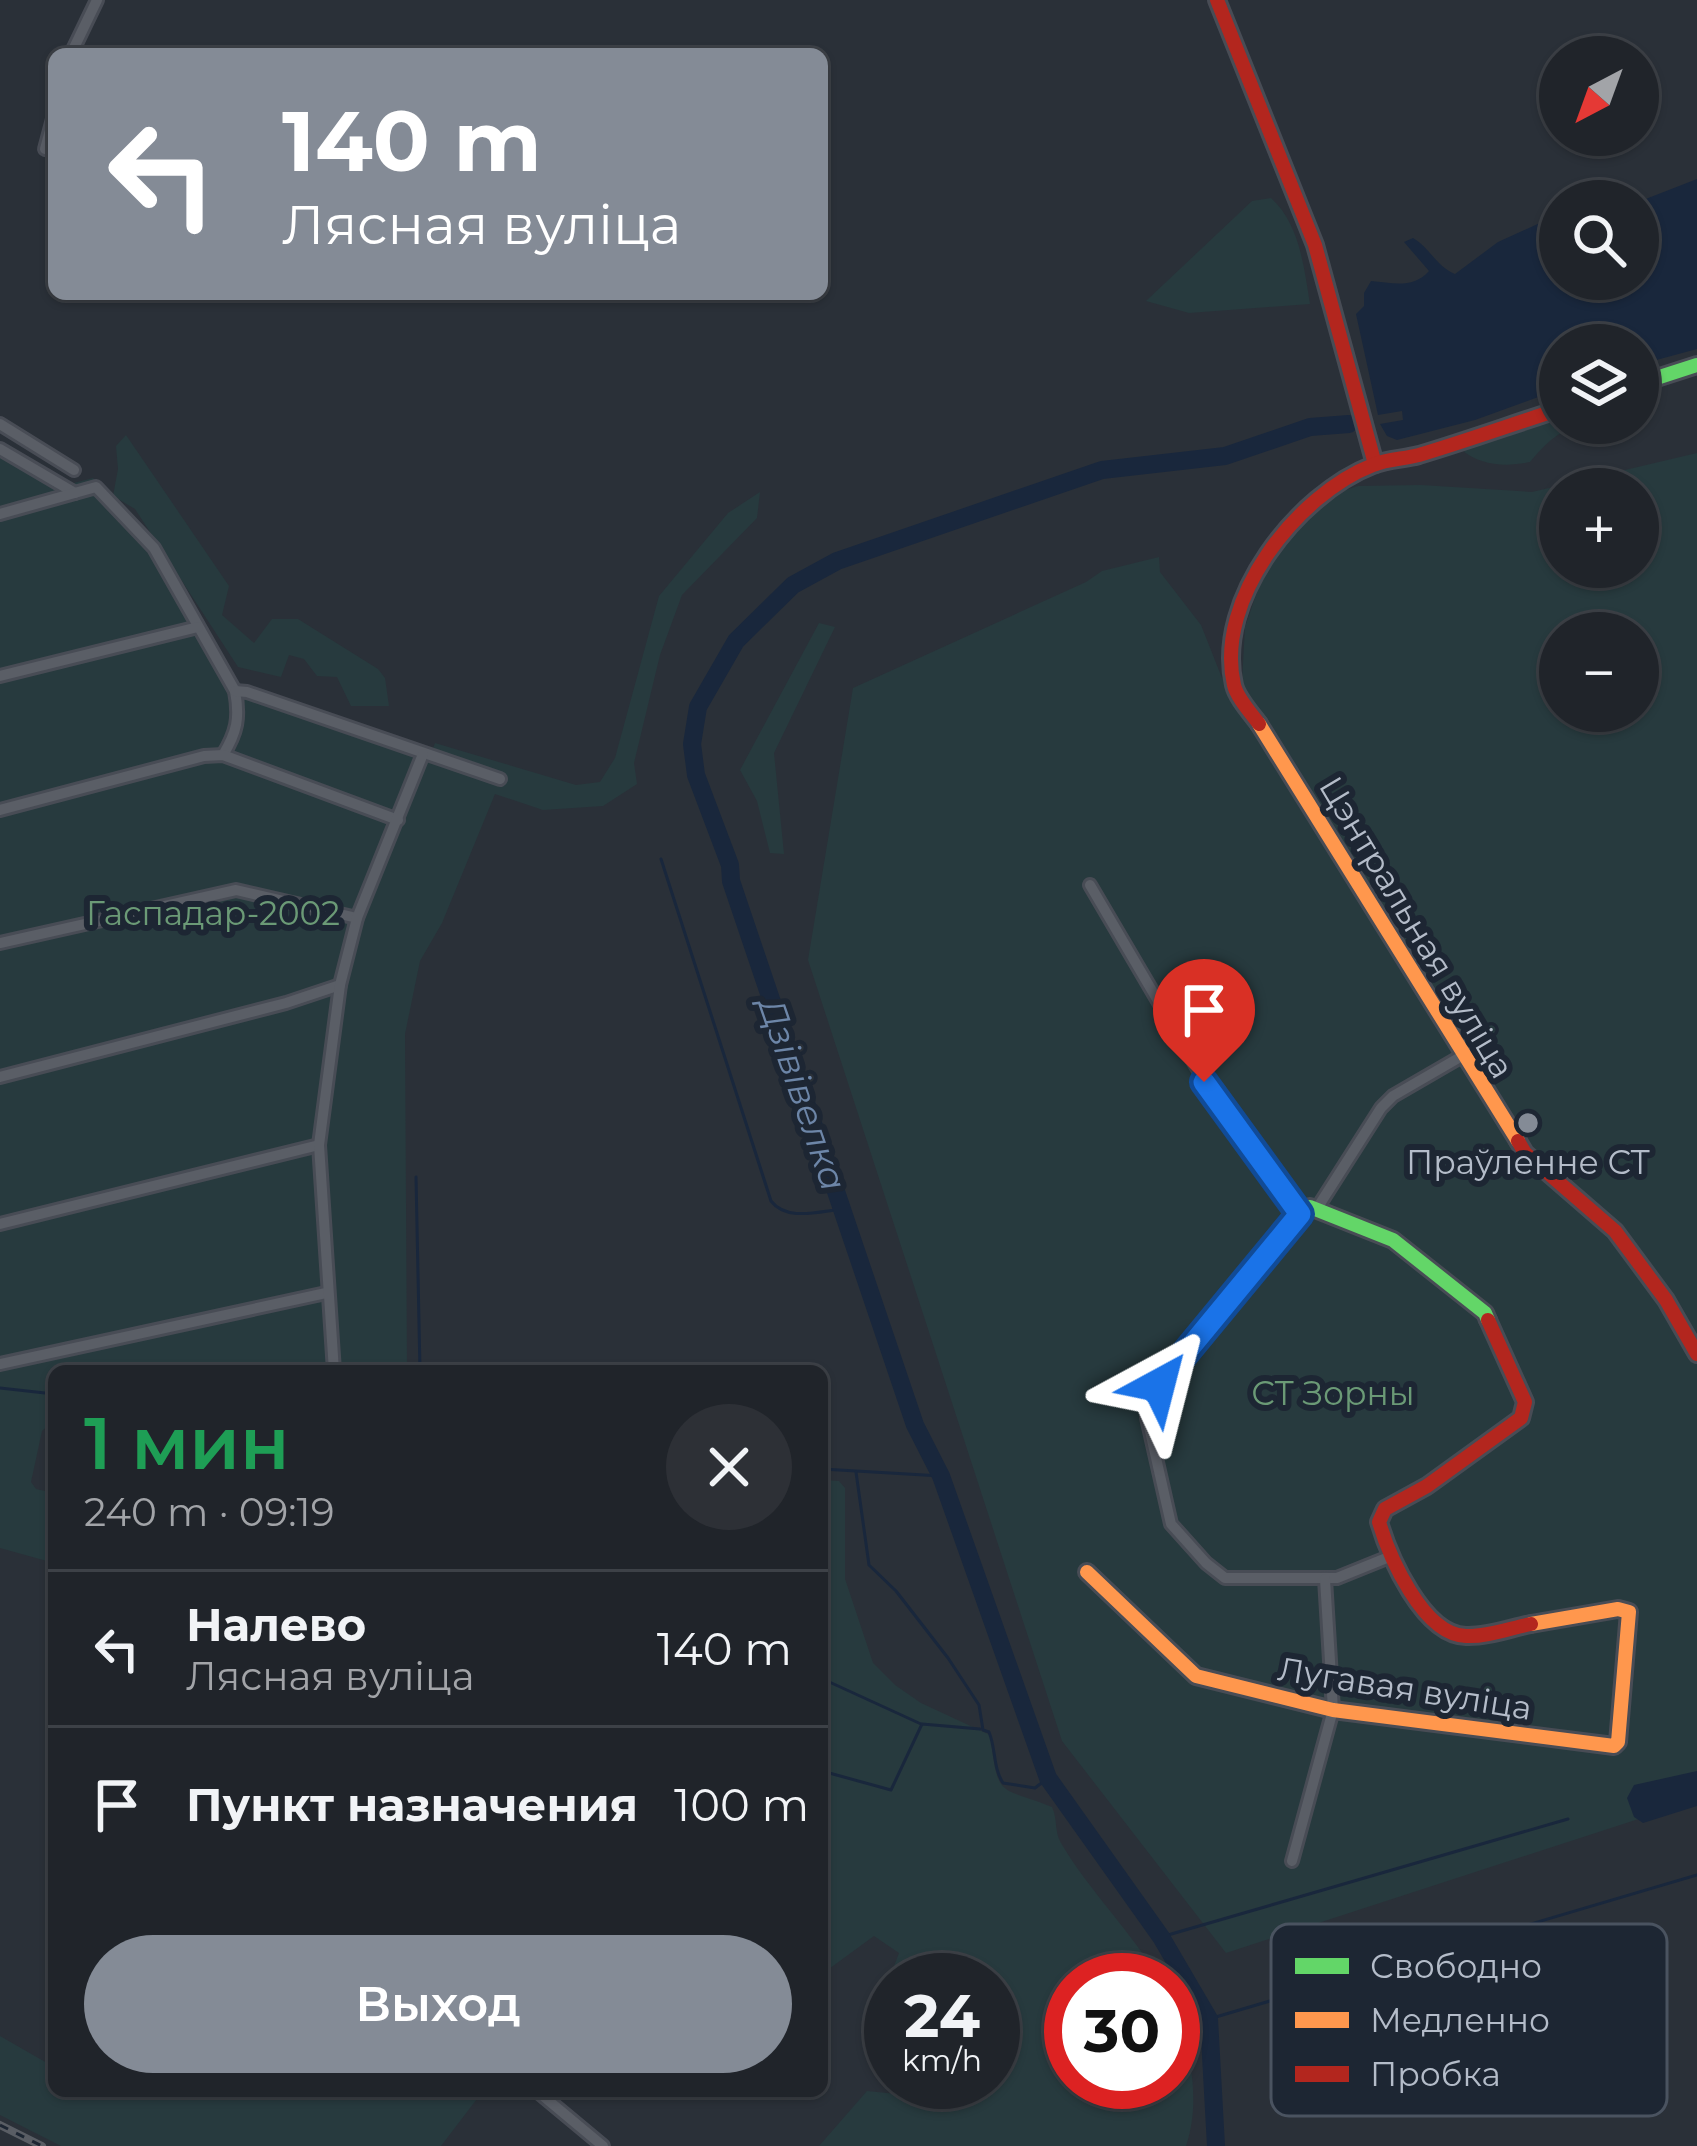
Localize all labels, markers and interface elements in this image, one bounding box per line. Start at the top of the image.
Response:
north arrow [1539,36,1659,156]
map controls [1539,36,1659,732]
text: 140 m [282,90,542,192]
icon: left [84,96,240,252]
button: search [1539,180,1659,300]
text: Лясная вуліца [282,192,681,258]
button: layers [1539,324,1659,444]
button: + [1539,468,1659,588]
button: − [1539,612,1659,732]
street label: Цэнтральная вуліца [1311,769,1523,1085]
park label: Гаспадар-2002 [86,893,340,933]
pin [1153,959,1255,1082]
icon: arrive [1171,977,1237,1043]
water label: Дзівівелка [749,989,856,1196]
marker: Праўленне СТ [1515,1110,1541,1136]
place label: Праўленне СТ [1406,1142,1651,1182]
position arrow [1096,1322,1222,1448]
park label: СТ Зорны [1251,1373,1415,1413]
text: 1 мин [84,1399,289,1487]
button: close [666,1404,792,1530]
text: 240 m · 09:19 [84,1488,334,1536]
text: Налево [186,1597,366,1652]
icon: left [84,1616,150,1682]
text: 140 m [657,1621,792,1676]
street label: Лугавая вуліца [1275,1648,1535,1728]
text: Лясная вуліца [186,1652,474,1700]
icon: arrive [84,1772,150,1838]
text: Пункт назначения [186,1777,638,1832]
text: 100 m [674,1777,809,1832]
legend [1271,1924,1667,2116]
button: Выход [84,1935,792,2073]
text: Свободно [1370,1946,1542,1986]
speed limit sign: 30 [1044,1953,1200,2109]
text: 24 [904,1979,980,2052]
text: Медленно [1370,2000,1550,2040]
text: km/h [902,2042,982,2079]
text: Пробка [1370,2054,1501,2094]

